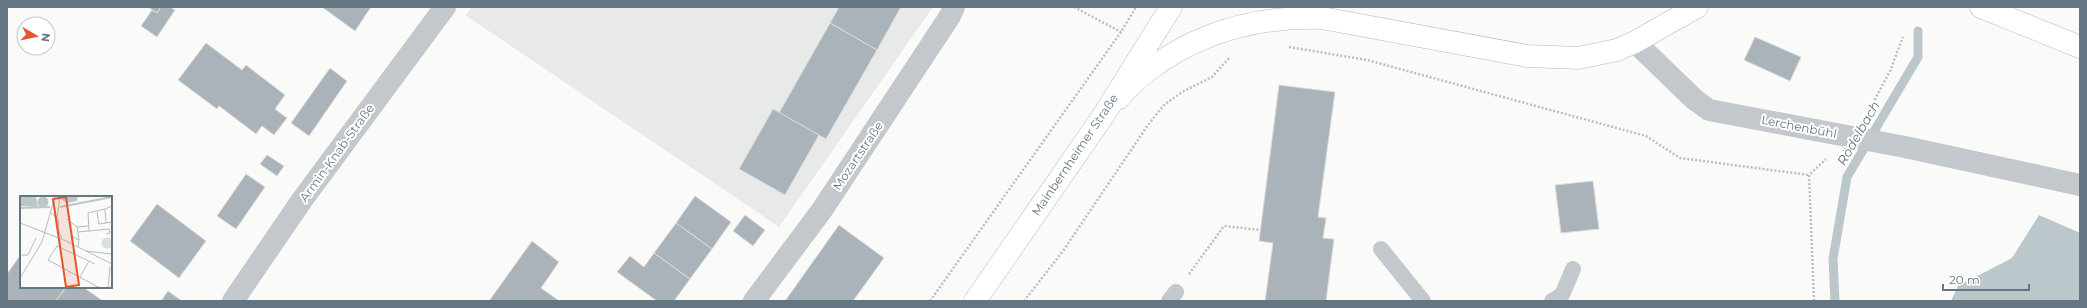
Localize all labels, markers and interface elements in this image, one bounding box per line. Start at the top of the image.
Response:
north arrow [16,16,56,56]
text: N [38,32,53,43]
street label: Mainbernheimer Straße [1028,91,1121,218]
water label: Rödelbach [1833,98,1883,168]
street label: Armin-Knab-Straße [296,101,377,204]
street label: Lerchenbühl [1760,112,1838,141]
street label: Mozartstraße [829,119,886,193]
inset map [20,196,112,288]
scale bar [1943,266,2029,292]
text: 20 m [1949,272,1980,287]

